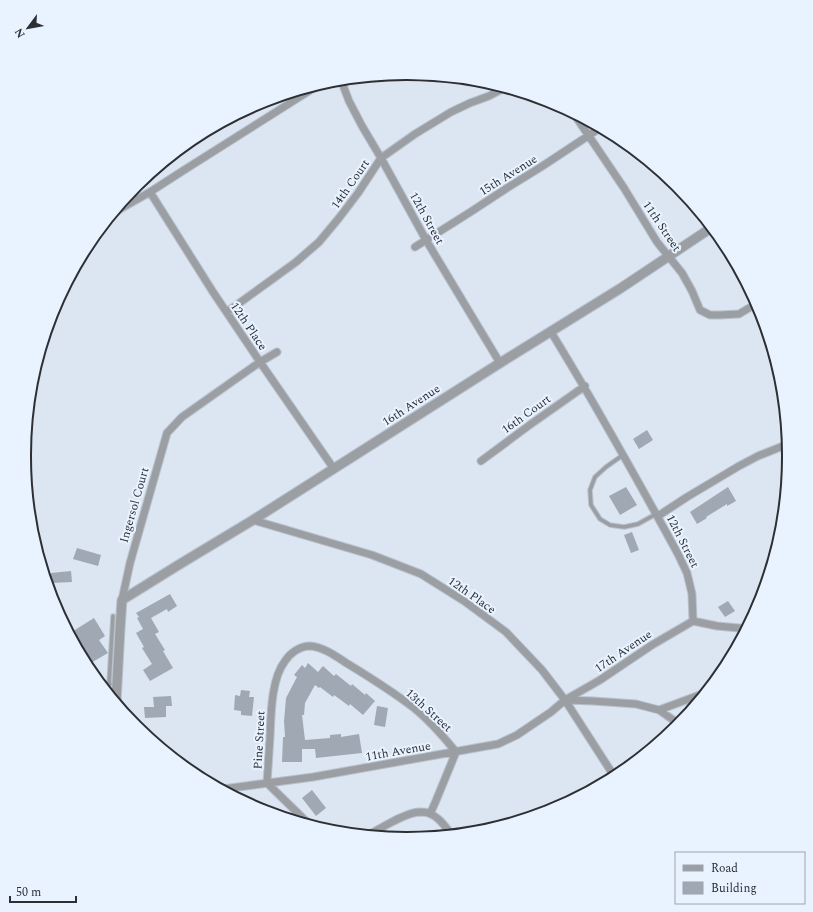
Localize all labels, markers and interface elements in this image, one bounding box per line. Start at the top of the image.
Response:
north arrow [8,8,48,48]
text: N [10,25,30,41]
street label: 15th Avenue [475,150,541,201]
street label: 14th Court [326,155,375,213]
street label: 12th Street [404,188,449,248]
street label: 11th Street [638,197,686,256]
street label: 12th Place [225,298,272,354]
street label: 16th Avenue [378,379,444,431]
street label: 16th Court [498,390,555,439]
street label: Ingersol Court [115,465,154,545]
street label: 12th Street [661,511,704,571]
street label: 12th Place [444,572,500,619]
street label: 17th Avenue [591,625,656,678]
street label: 13th Street [401,684,456,737]
street label: Pine Street [248,710,271,770]
street label: 11th Avenue [364,736,432,767]
legend [675,852,805,904]
text: Road [711,859,738,878]
scale bar [10,878,76,904]
text: Building [711,879,757,898]
text: 50 m [16,883,41,902]

